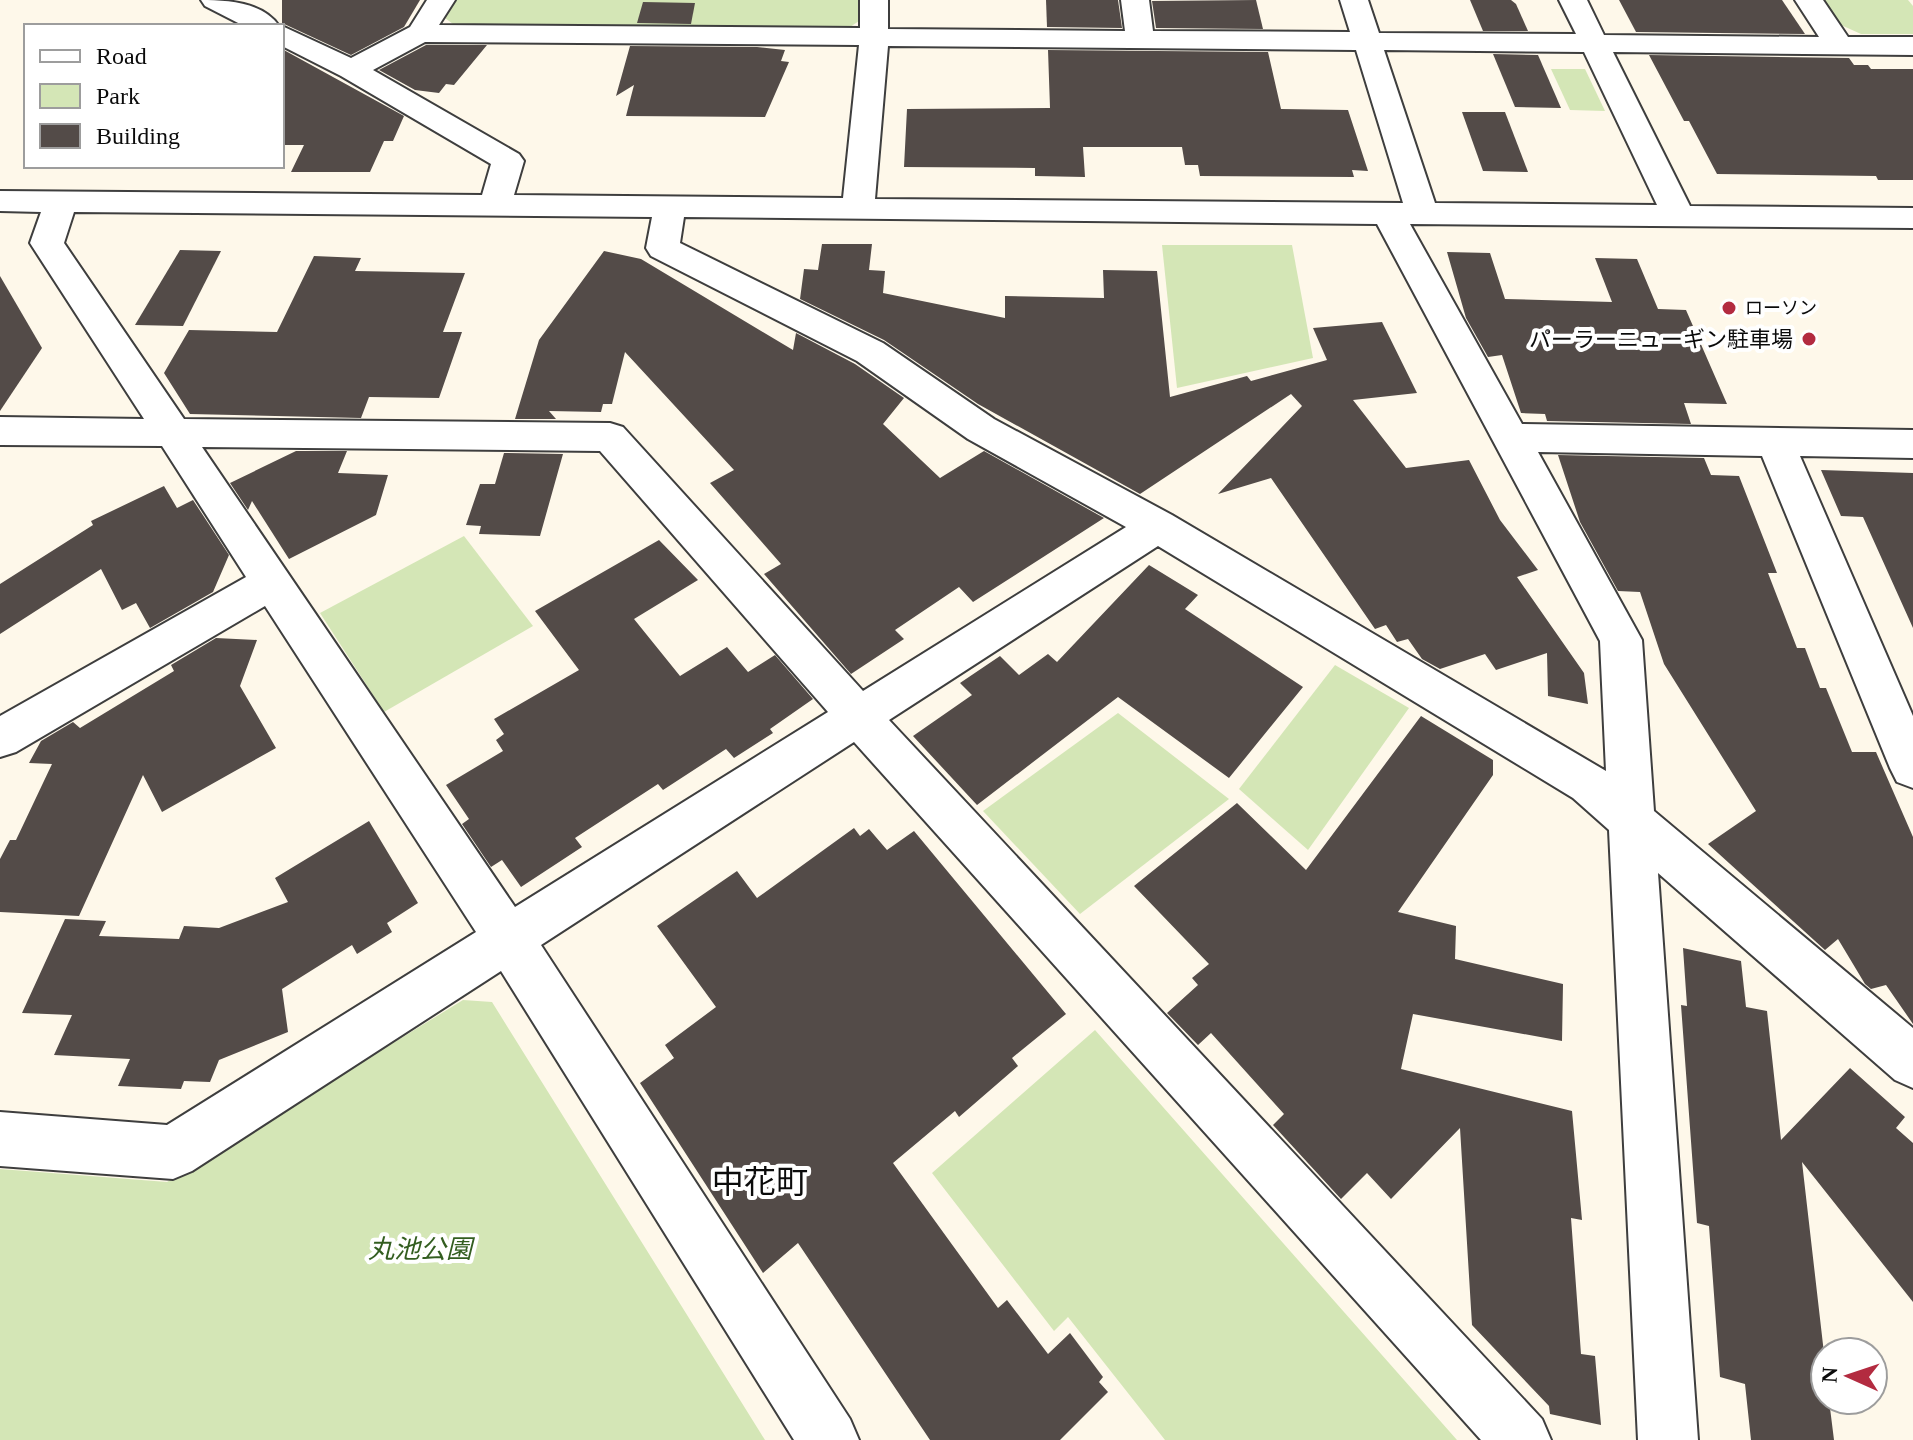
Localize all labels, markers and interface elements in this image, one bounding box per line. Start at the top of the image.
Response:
legend [24,24,284,168]
text: Road [96,43,147,69]
text: Park [96,83,140,109]
text: Building [96,123,180,149]
place label: ローソン [1745,298,1817,318]
marker: ローソン [1720,299,1738,317]
place label: パーラーニューギン駐車場 [1529,327,1793,352]
marker: パーラーニューギン駐車場 [1800,330,1818,348]
district label: 中花町 [712,1164,808,1200]
park label: 丸池公園 [368,1235,476,1264]
north arrow [1809,1336,1889,1416]
text: N [1817,1366,1842,1384]

